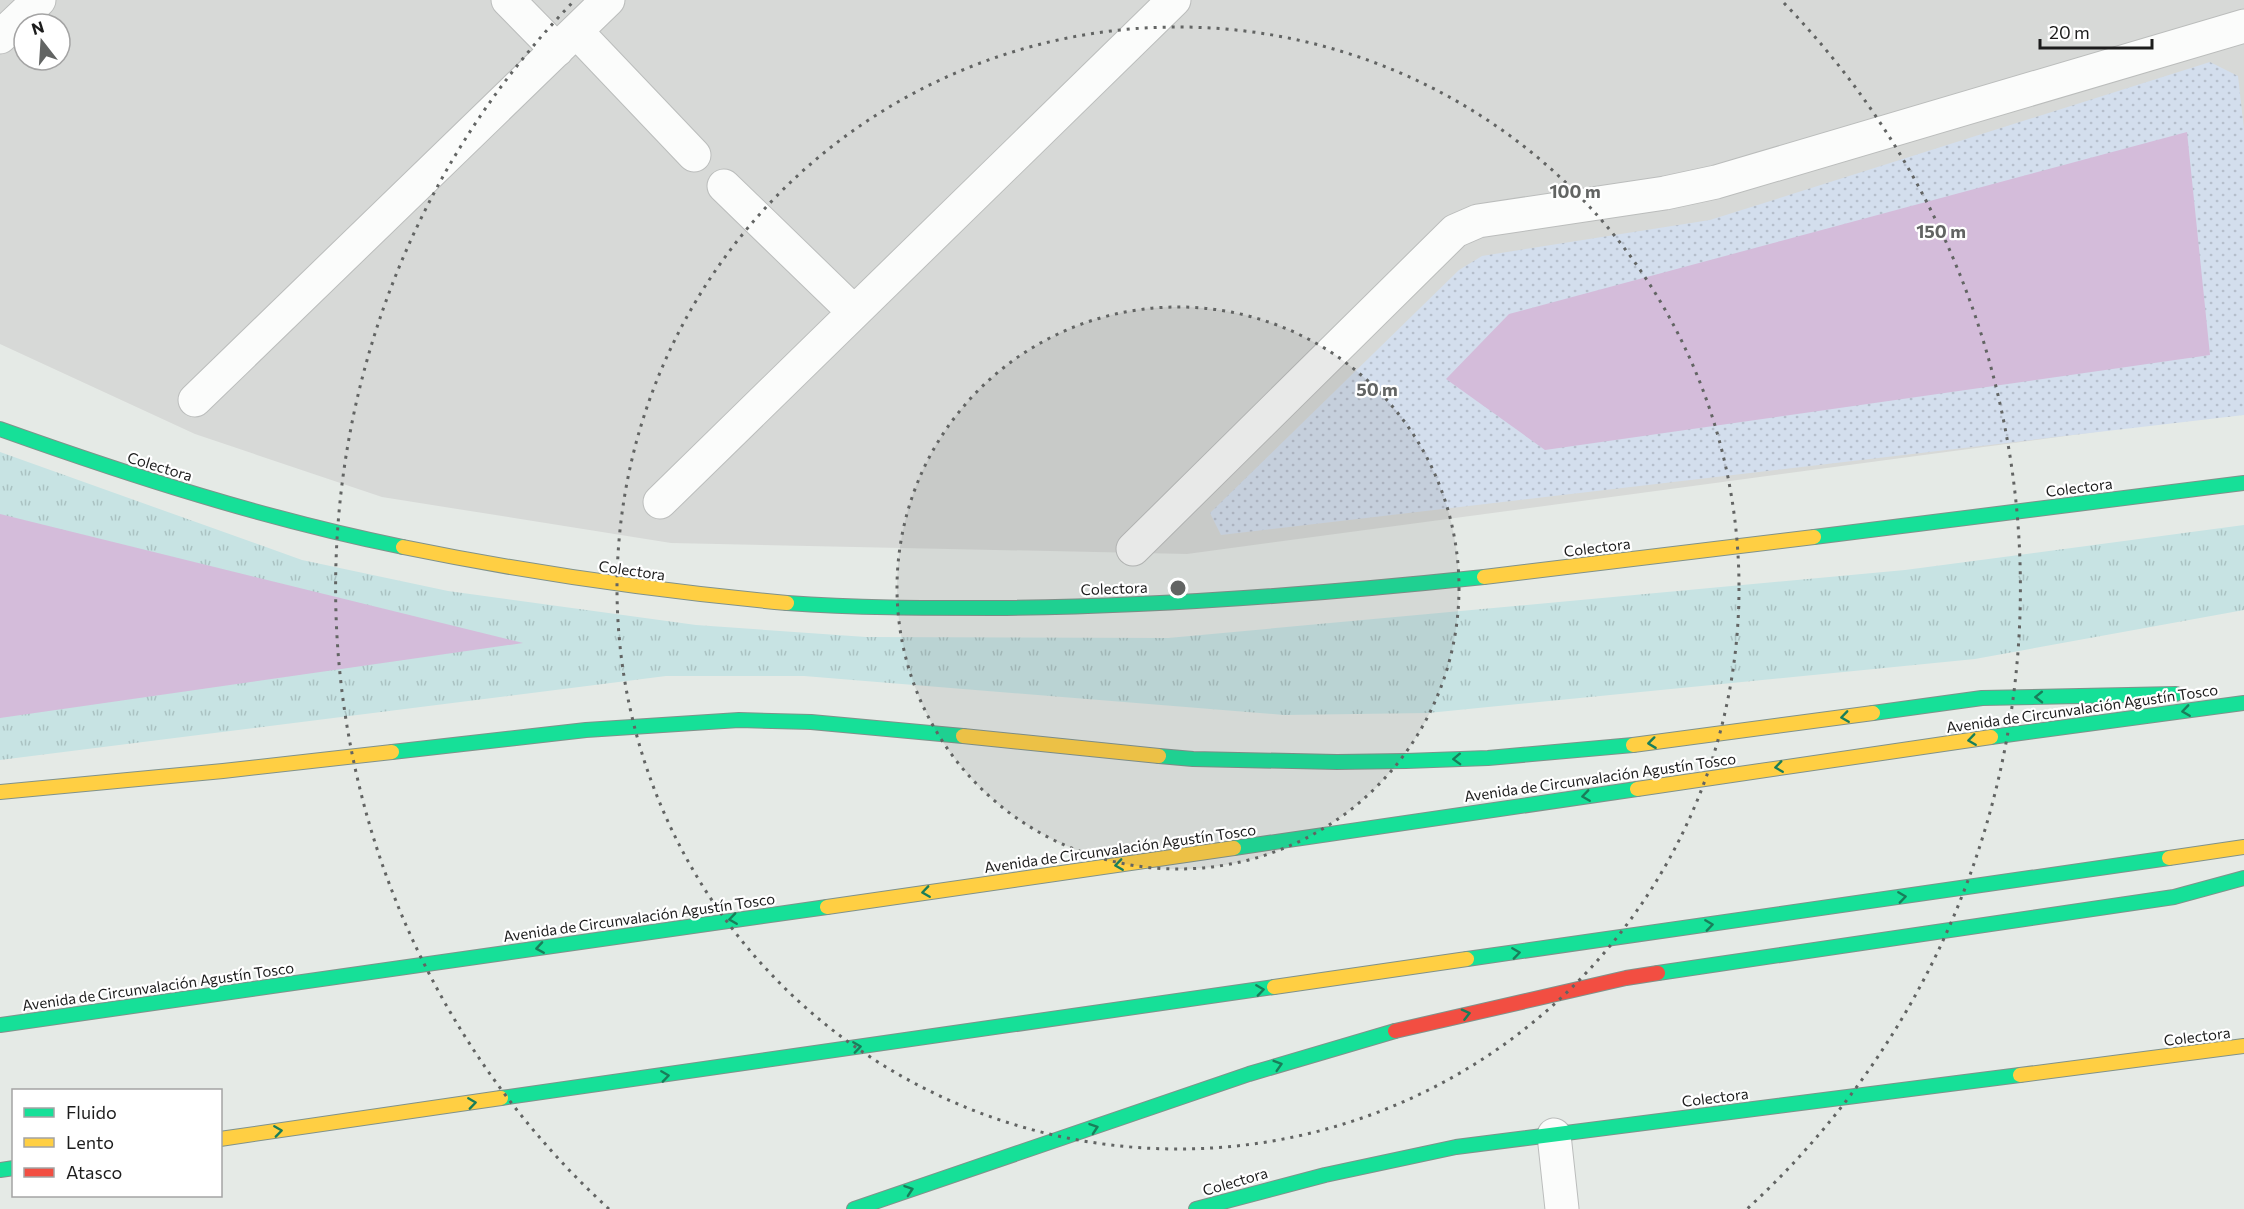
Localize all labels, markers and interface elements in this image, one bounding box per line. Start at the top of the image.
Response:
north arrow [12,12,72,72]
scale bar [2040,12,2152,50]
text: N [29,16,46,38]
text: 20 m [2049,21,2090,43]
text: 100 m [1549,180,1601,202]
text: 150 m [1916,220,1966,242]
text: 50 m [1356,378,1398,400]
street label: Colectora [125,448,195,484]
street label: Colectora [2045,474,2113,500]
street label: Colectora [1563,534,1631,560]
street label: Colectora [598,556,666,584]
street label: Colectora [1080,578,1148,598]
centre of rings [1168,578,1188,598]
street label: Avenida de Circunvalación Agustín Tosco [1945,680,2219,736]
one-way arrow [2034,691,2043,703]
one-way arrow [2181,704,2191,716]
one-way arrow [1840,711,1849,723]
one-way arrow [1967,733,1977,745]
one-way arrow [1647,737,1656,749]
street label: Avenida de Circunvalación Agustín Tosco [1463,749,1737,805]
one-way arrow [1453,753,1462,765]
one-way arrow [1774,761,1784,773]
one-way arrow [1581,789,1591,801]
street label: Avenida de Circunvalación Agustín Tosco [983,820,1257,876]
one-way arrow [1114,858,1124,870]
one-way arrow [921,885,931,898]
street label: Avenida de Circunvalación Agustín Tosco [502,889,776,945]
one-way arrow [1897,891,1906,903]
one-way arrow [728,913,738,925]
one-way arrow [1704,919,1713,931]
one-way arrow [535,941,545,953]
one-way arrow [1511,947,1520,959]
street label: Avenida de Circunvalación Agustín Tosco [21,958,295,1014]
one-way arrow [1256,984,1265,996]
one-way arrow [1461,1008,1471,1021]
street label: Colectora [2163,1023,2231,1049]
one-way arrow [853,1041,862,1053]
one-way arrow [1272,1060,1283,1072]
one-way arrow [660,1070,669,1082]
street label: Colectora [1681,1084,1749,1110]
legend [12,1089,222,1197]
one-way arrow [467,1098,476,1110]
text: Fluido [66,1101,117,1123]
one-way arrow [1088,1123,1099,1135]
one-way arrow [274,1125,283,1137]
text: Lento [66,1131,114,1153]
text: Atasco [66,1161,122,1183]
street label: Colectora [1200,1163,1270,1199]
one-way arrow [903,1185,914,1198]

